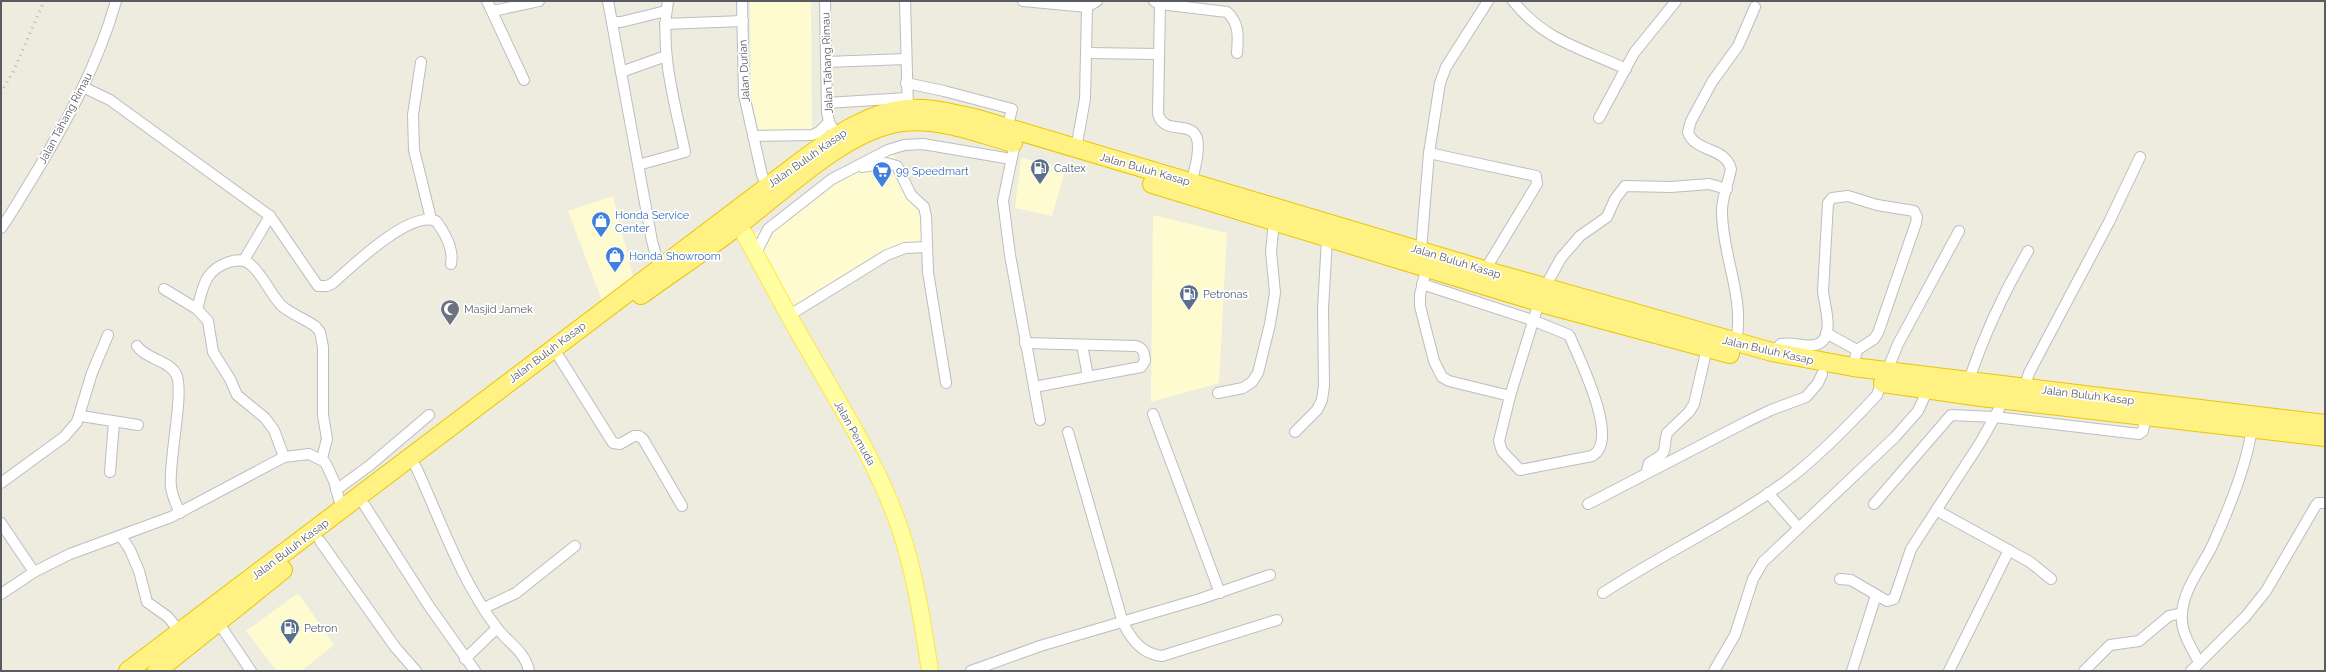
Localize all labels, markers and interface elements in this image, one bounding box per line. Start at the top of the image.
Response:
street label: Jalan Tahang Rimau [819,12,836,114]
street label: Jalan Durian [736,39,753,103]
street label: Jalan Tahang Rimau [36,70,95,166]
street label: Jalan Buluh Kasap [765,126,849,190]
street label: Jalan Buluh Kasap [1098,150,1192,189]
fuel station icon: Caltex [1029,157,1051,185]
supermarket icon: 99 Speedmart [871,160,893,188]
place label: Caltex [1054,162,1086,175]
place label: 99 Speedmart [896,165,969,178]
place label: Honda Service Center [615,209,690,235]
shop icon: Honda Service Center [590,210,612,238]
street label: Jalan Buluh Kasap [1409,242,1503,281]
shop icon: Honda Showroom [604,245,626,273]
place label: Honda Showroom [629,250,721,263]
fuel station icon: Petronas [1178,283,1200,311]
place label: Petronas [1203,288,1248,301]
mosque icon: Masjid Jamek [439,298,461,326]
place label: Masjid Jamek [464,303,533,316]
street label: Jalan Buluh Kasap [506,319,589,386]
street label: Jalan Buluh Kasap [1721,334,1815,367]
street label: Jalan Buluh Kasap [2041,383,2135,408]
street label: Jalan Pemuda [831,399,878,468]
street label: Jalan Buluh Kasap [249,516,332,583]
fuel station icon: Petron [279,617,301,645]
place label: Petron [304,622,337,635]

